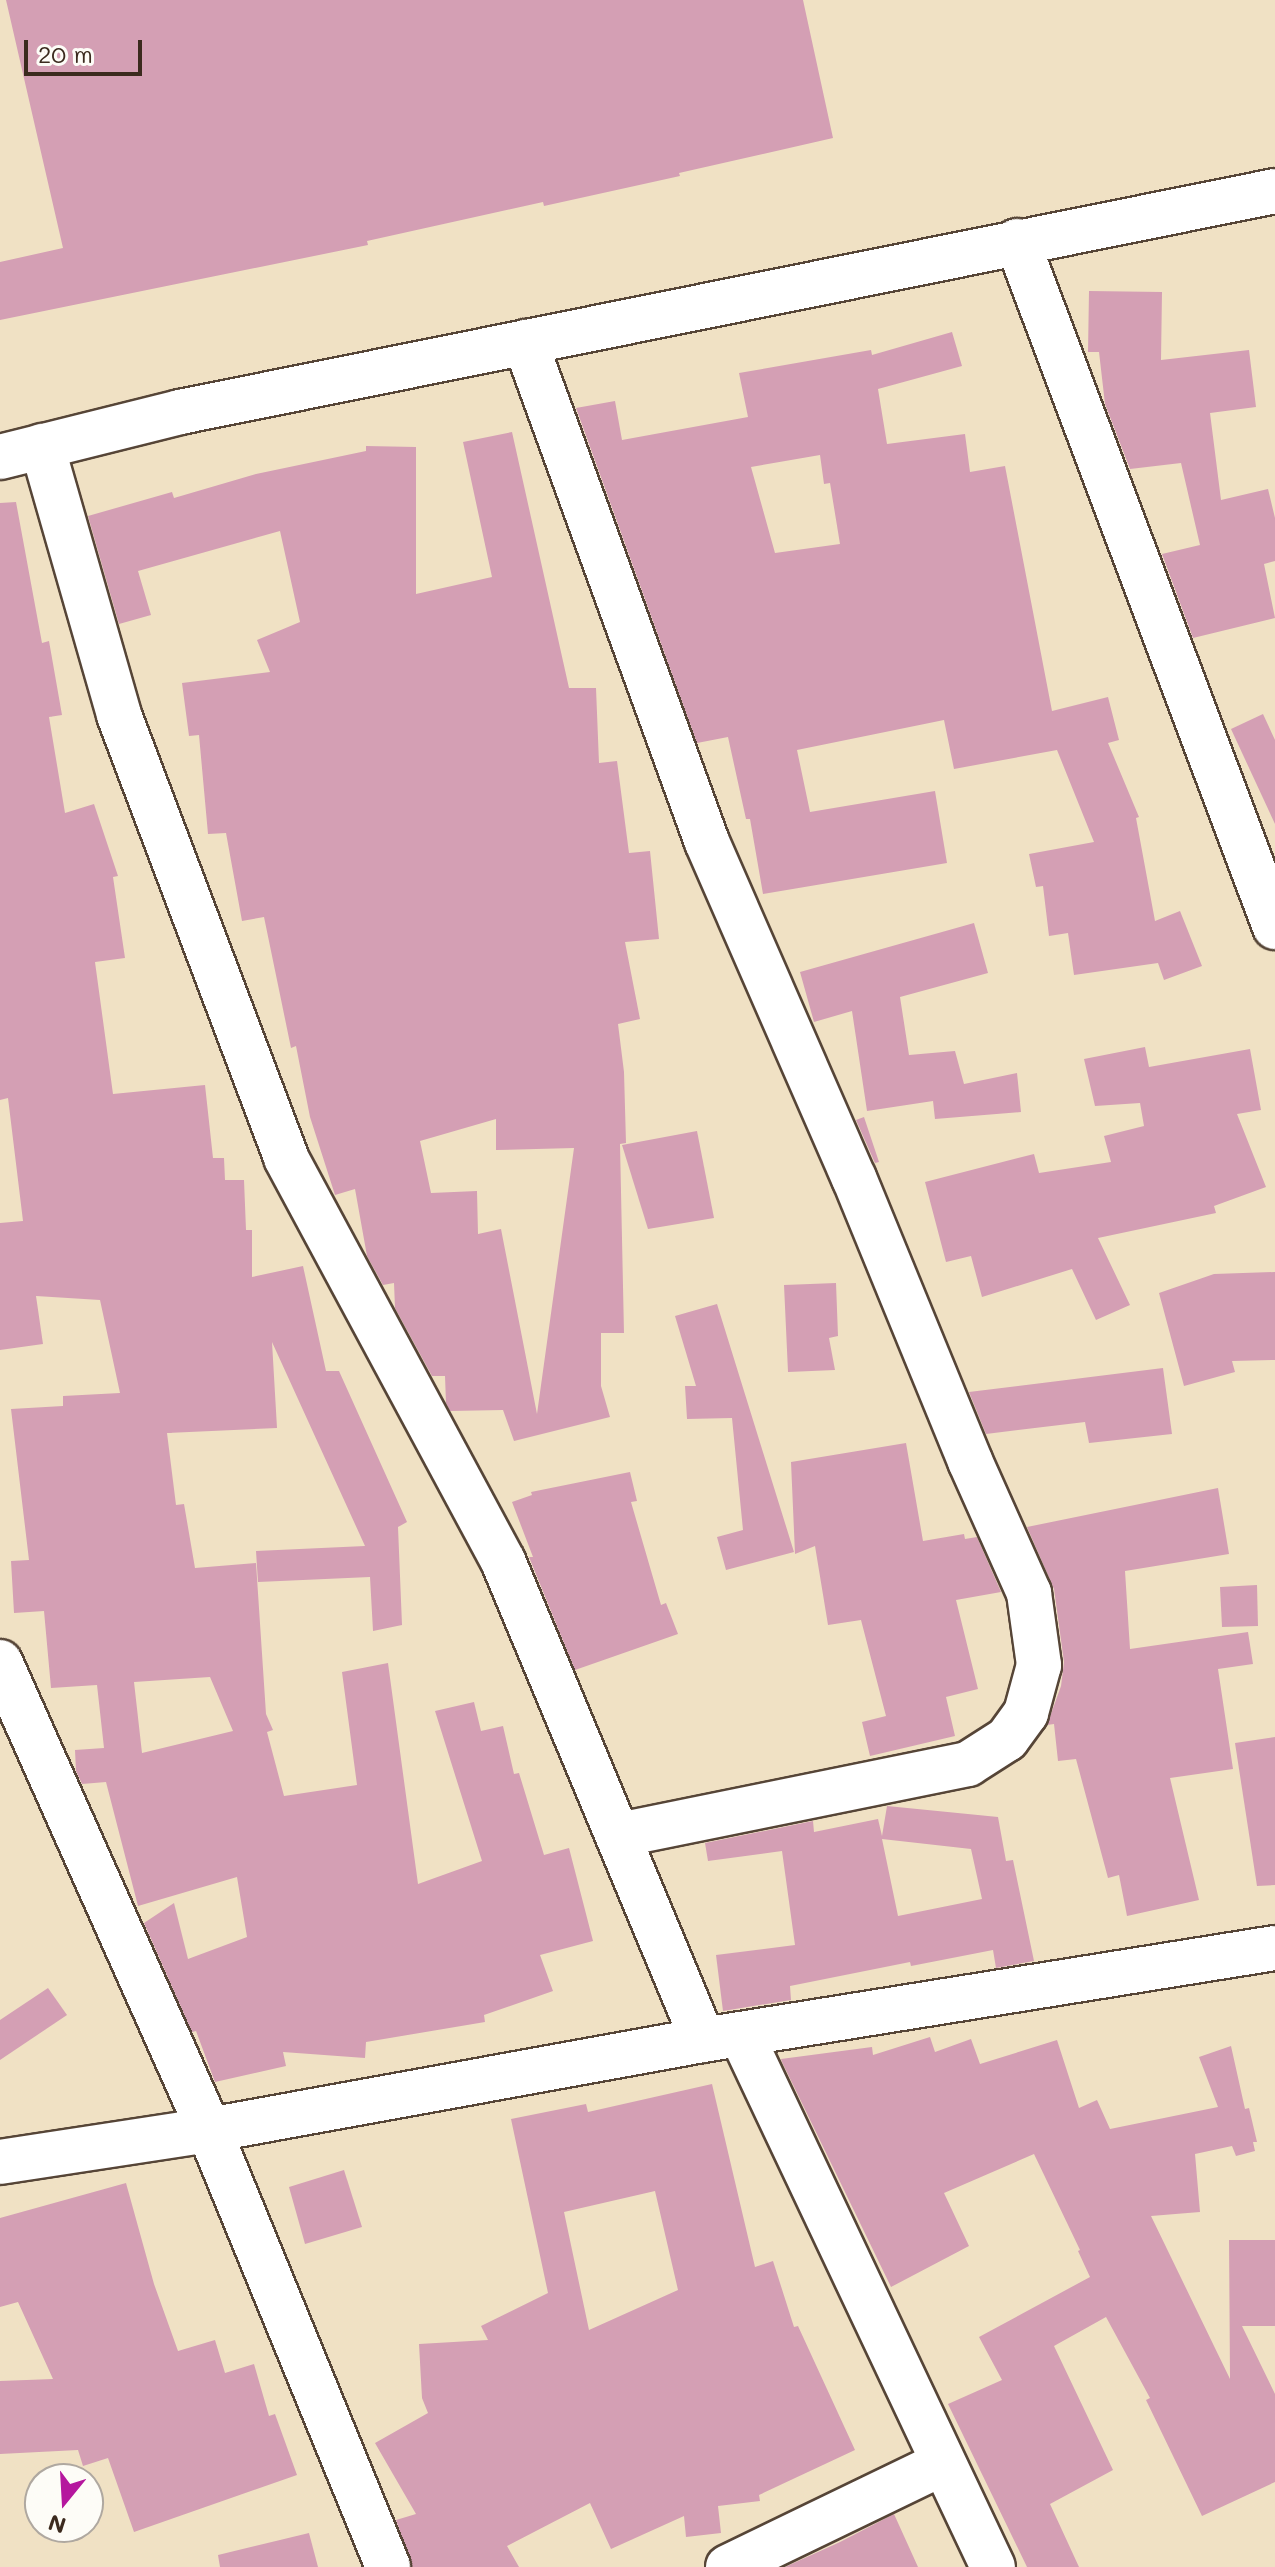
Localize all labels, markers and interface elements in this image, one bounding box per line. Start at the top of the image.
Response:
scale bar [28,24,146,74]
text: 20 m [38,38,93,69]
north arrow [24,2463,104,2543]
text: N [45,2508,69,2541]

